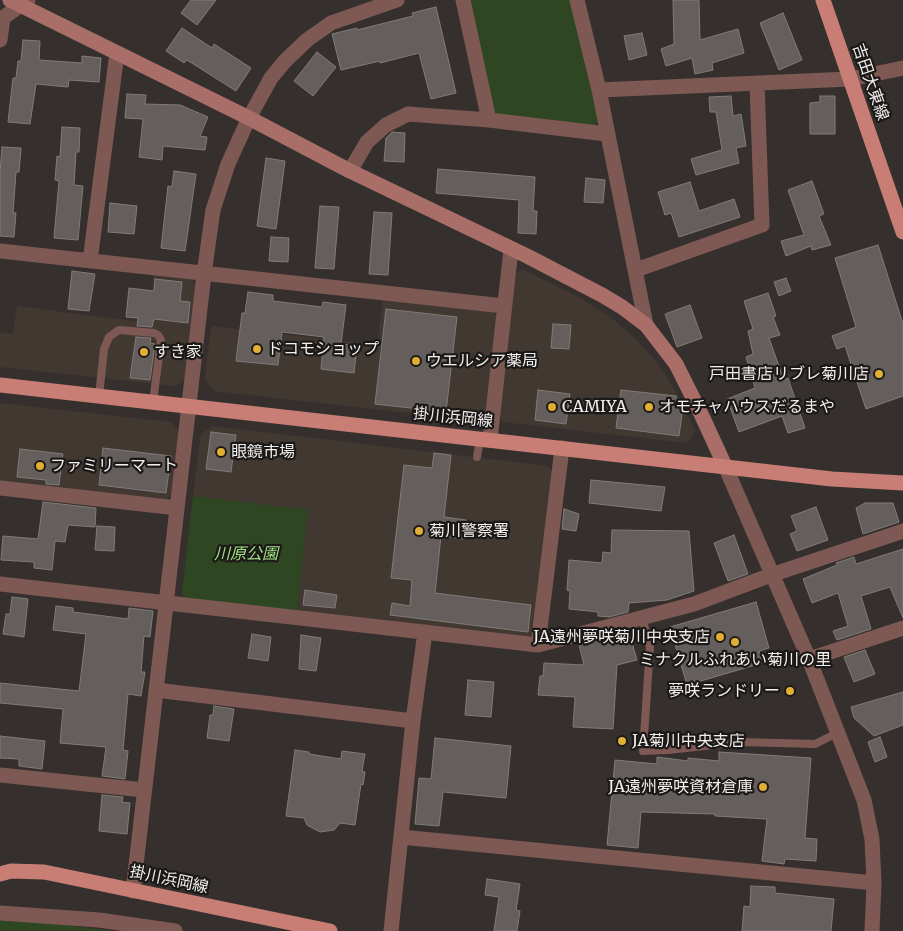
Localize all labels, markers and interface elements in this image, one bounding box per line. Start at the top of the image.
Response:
street label: 吉田大東線 [848,41,892,123]
place label: ドコモショップ [267,339,379,359]
place label: すき家 [154,342,202,362]
marker: ドコモショップ [251,343,263,355]
marker: すき家 [138,346,150,358]
place label: ウエルシア薬局 [426,351,538,371]
marker: ウエルシア薬局 [410,355,422,367]
place label: 戸田書店リブレ菊川店 [709,364,869,384]
marker: 戸田書店リブレ菊川店 [873,368,885,380]
place label: CAMIYA [562,397,627,417]
place label: オモチャハウスだるまや [659,397,835,417]
marker: CAMIYA [546,401,558,413]
marker: オモチャハウスだるまや [643,401,655,413]
street label: 掛川浜岡線 [412,404,494,432]
place label: 眼鏡市場 [231,442,295,462]
marker: 眼鏡市場 [215,446,227,458]
place label: ファミリーマート [50,456,178,476]
marker: ファミリーマート [34,460,46,472]
place label: 菊川警察署 [429,521,509,541]
marker: 菊川警察署 [413,525,425,537]
park label: 川原公園 [214,544,278,564]
place label: JA遠州夢咲菊川中央支店 [533,627,710,647]
marker: JA遠州夢咲菊川中央支店 [714,631,726,643]
marker: ミナクルふれあい菊川の里 [729,636,741,648]
place label: ミナクルふれあい菊川の里 [639,650,831,670]
place label: 夢咲ランドリー [668,681,780,701]
marker: 夢咲ランドリー [784,685,796,697]
place label: JA菊川中央支店 [632,731,745,751]
marker: JA菊川中央支店 [616,735,628,747]
place label: JA遠州夢咲資材倉庫 [608,777,753,797]
marker: JA遠州夢咲資材倉庫 [757,781,769,793]
street label: 掛川浜岡線 [128,862,210,898]

